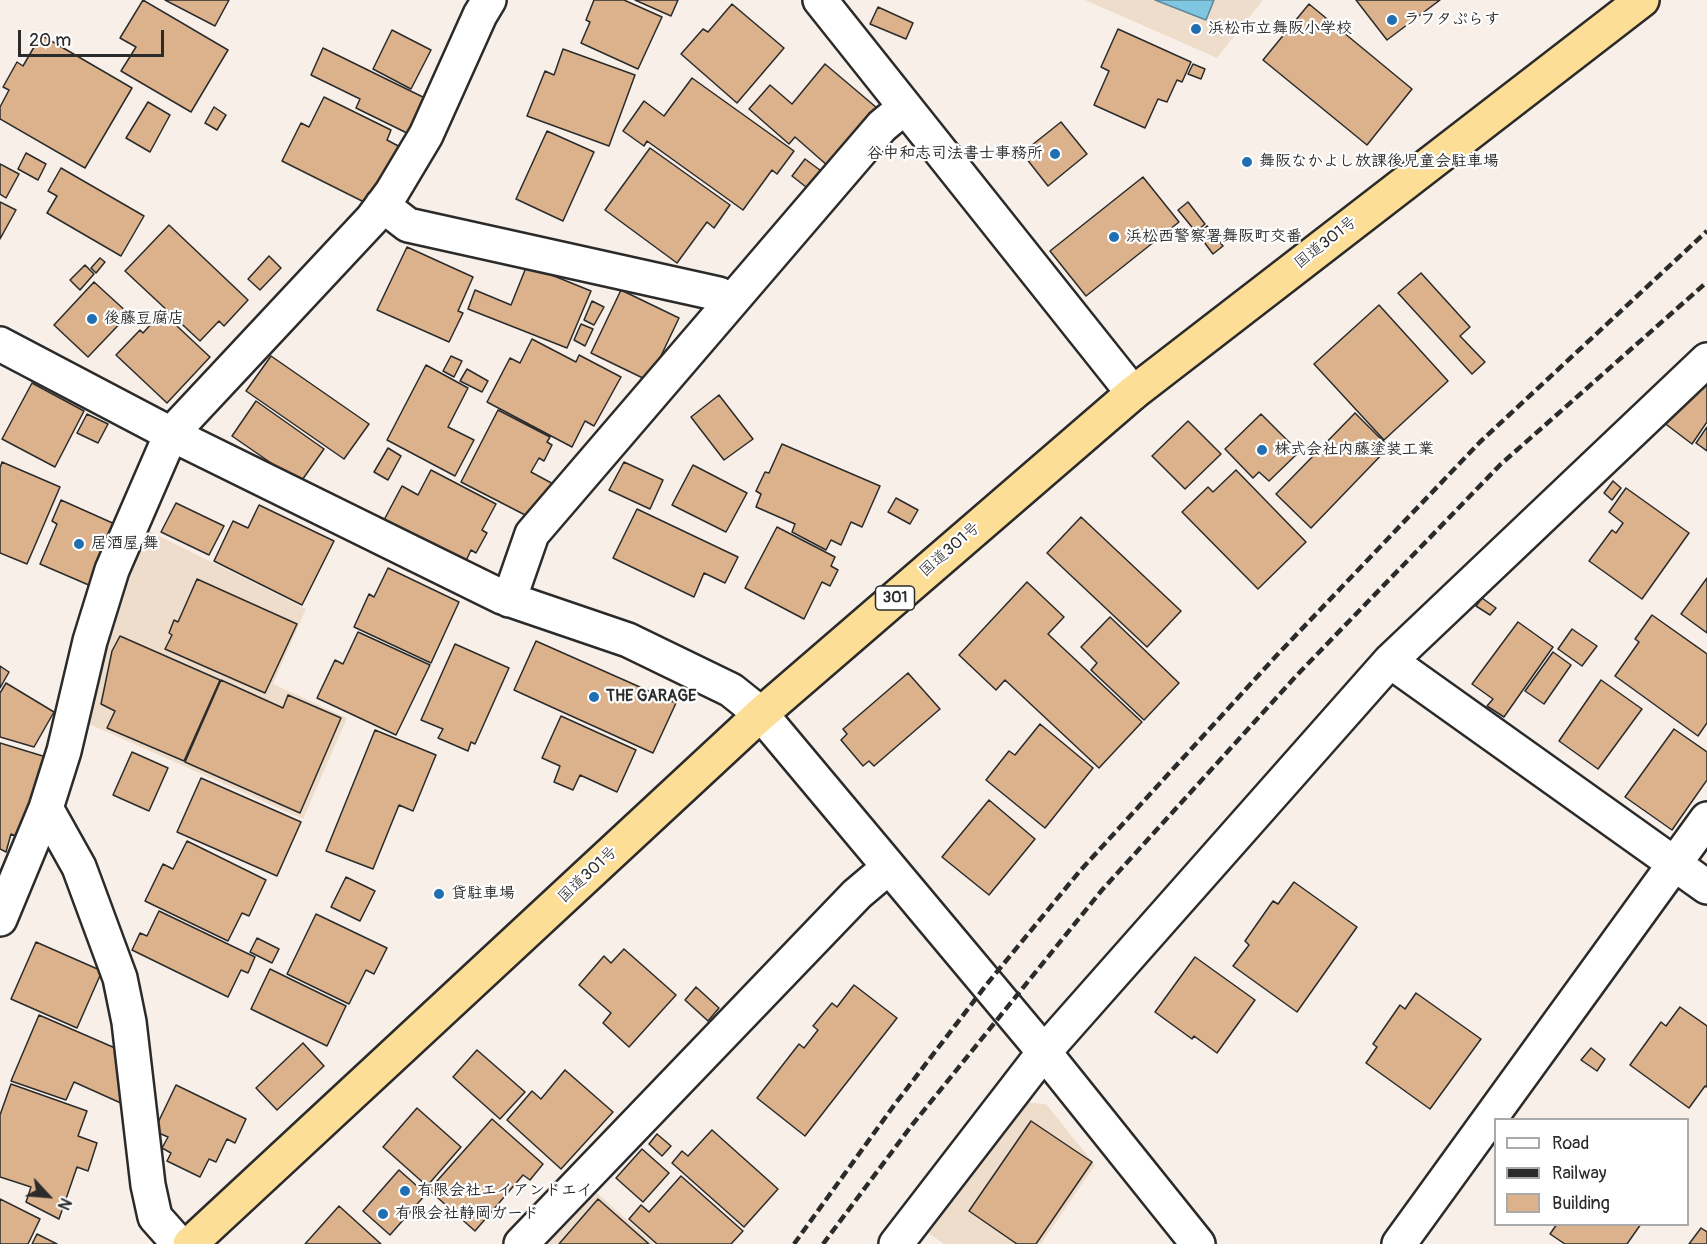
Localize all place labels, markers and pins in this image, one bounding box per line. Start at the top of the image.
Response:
place label: ラフタぷらす [1404,10,1500,30]
marker: ラフタぷらす [1385,13,1399,27]
place label: 浜松市立舞阪小学校 [1208,19,1352,39]
marker: 浜松市立舞阪小学校 [1189,22,1203,36]
place label: 谷中和志司法書士事務所 [867,144,1043,164]
marker: 谷中和志司法書士事務所 [1048,147,1062,161]
place label: 舞阪なかよし放課後児童会駐車場 [1259,152,1499,172]
marker: 舞阪なかよし放課後児童会駐車場 [1240,155,1254,169]
place label: 浜松西警察署舞阪町交番 [1126,227,1302,247]
marker: 浜松西警察署舞阪町交番 [1107,230,1121,244]
place label: 後藤豆腐店 [104,309,184,329]
marker: 後藤豆腐店 [85,312,99,326]
place label: 株式会社内藤塗装工業 [1274,440,1434,460]
marker: 株式会社内藤塗装工業 [1255,443,1269,457]
place label: 居酒屋 舞 [91,534,158,554]
marker: 居酒屋 舞 [72,537,86,551]
place label: THE GARAGE [606,687,696,707]
marker: THE GARAGE [587,690,601,704]
place label: 貸駐車場 [451,884,515,904]
marker: 貸駐車場 [432,887,446,901]
place label: 有限会社エイアンドエイ [417,1181,593,1201]
marker: 有限会社エイアンドエイ [398,1184,412,1198]
place label: 有限会社静岡ガード [395,1204,539,1224]
marker: 有限会社静岡ガード [376,1207,390,1221]

